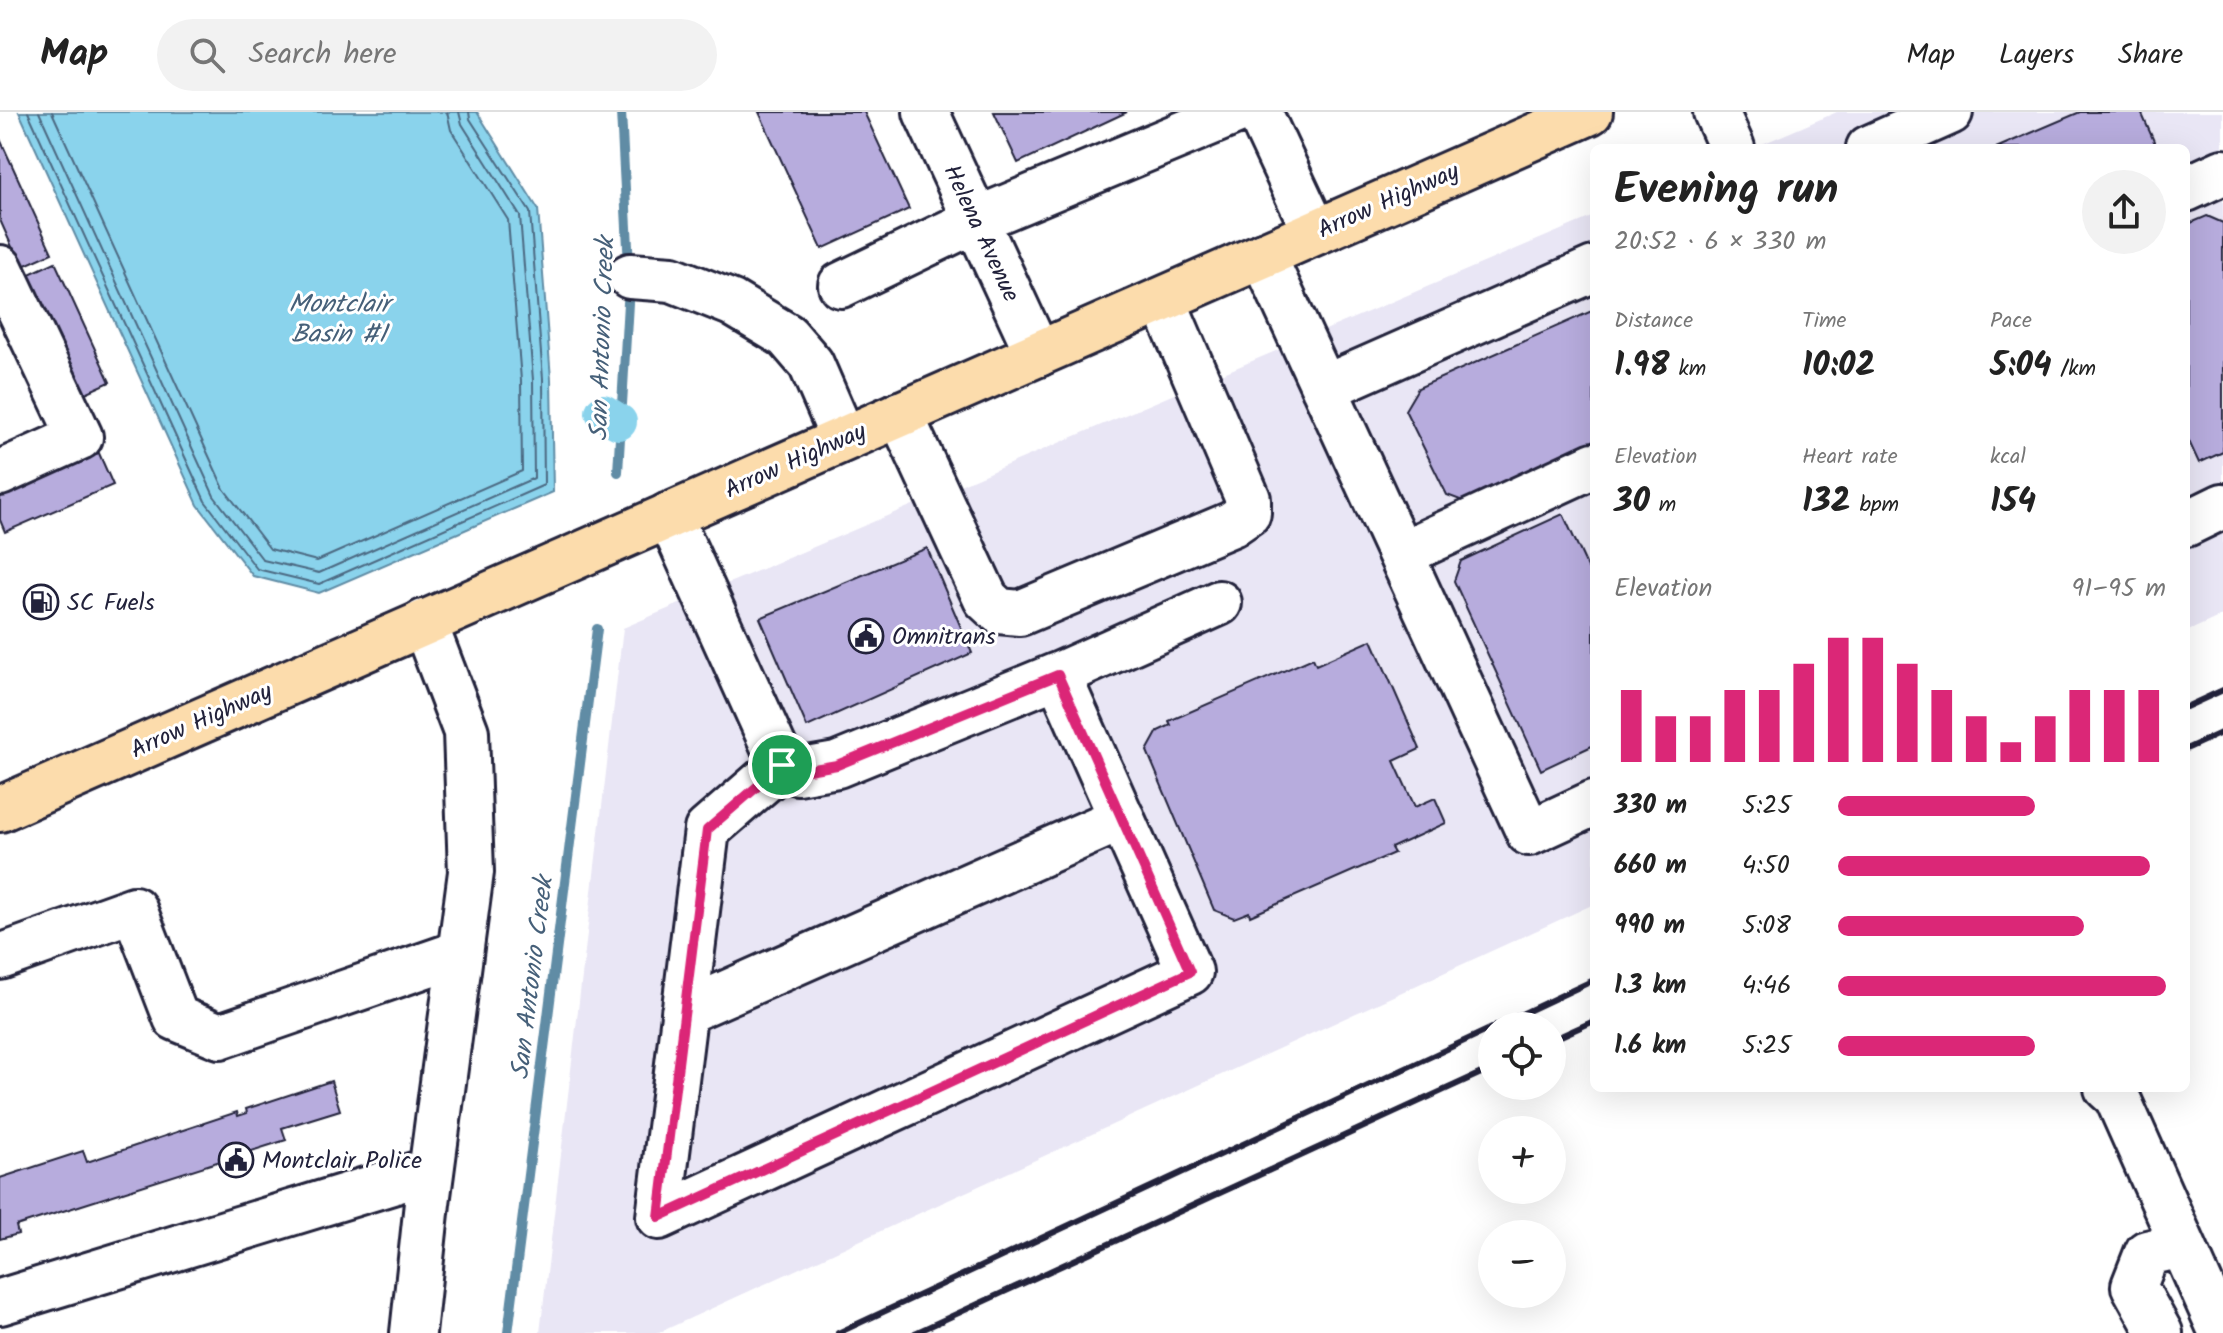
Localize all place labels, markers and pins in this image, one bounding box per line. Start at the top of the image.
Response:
fuel station icon: SC Fuels [22,583,60,621]
place label: SC Fuels [67,584,155,623]
public building icon: Omnitrans [847,617,885,655]
place label: Omnitrans [892,618,996,657]
pin [748,731,816,799]
public building icon: Montclair Police [217,1141,255,1179]
place label: Montclair Police [262,1142,422,1181]

